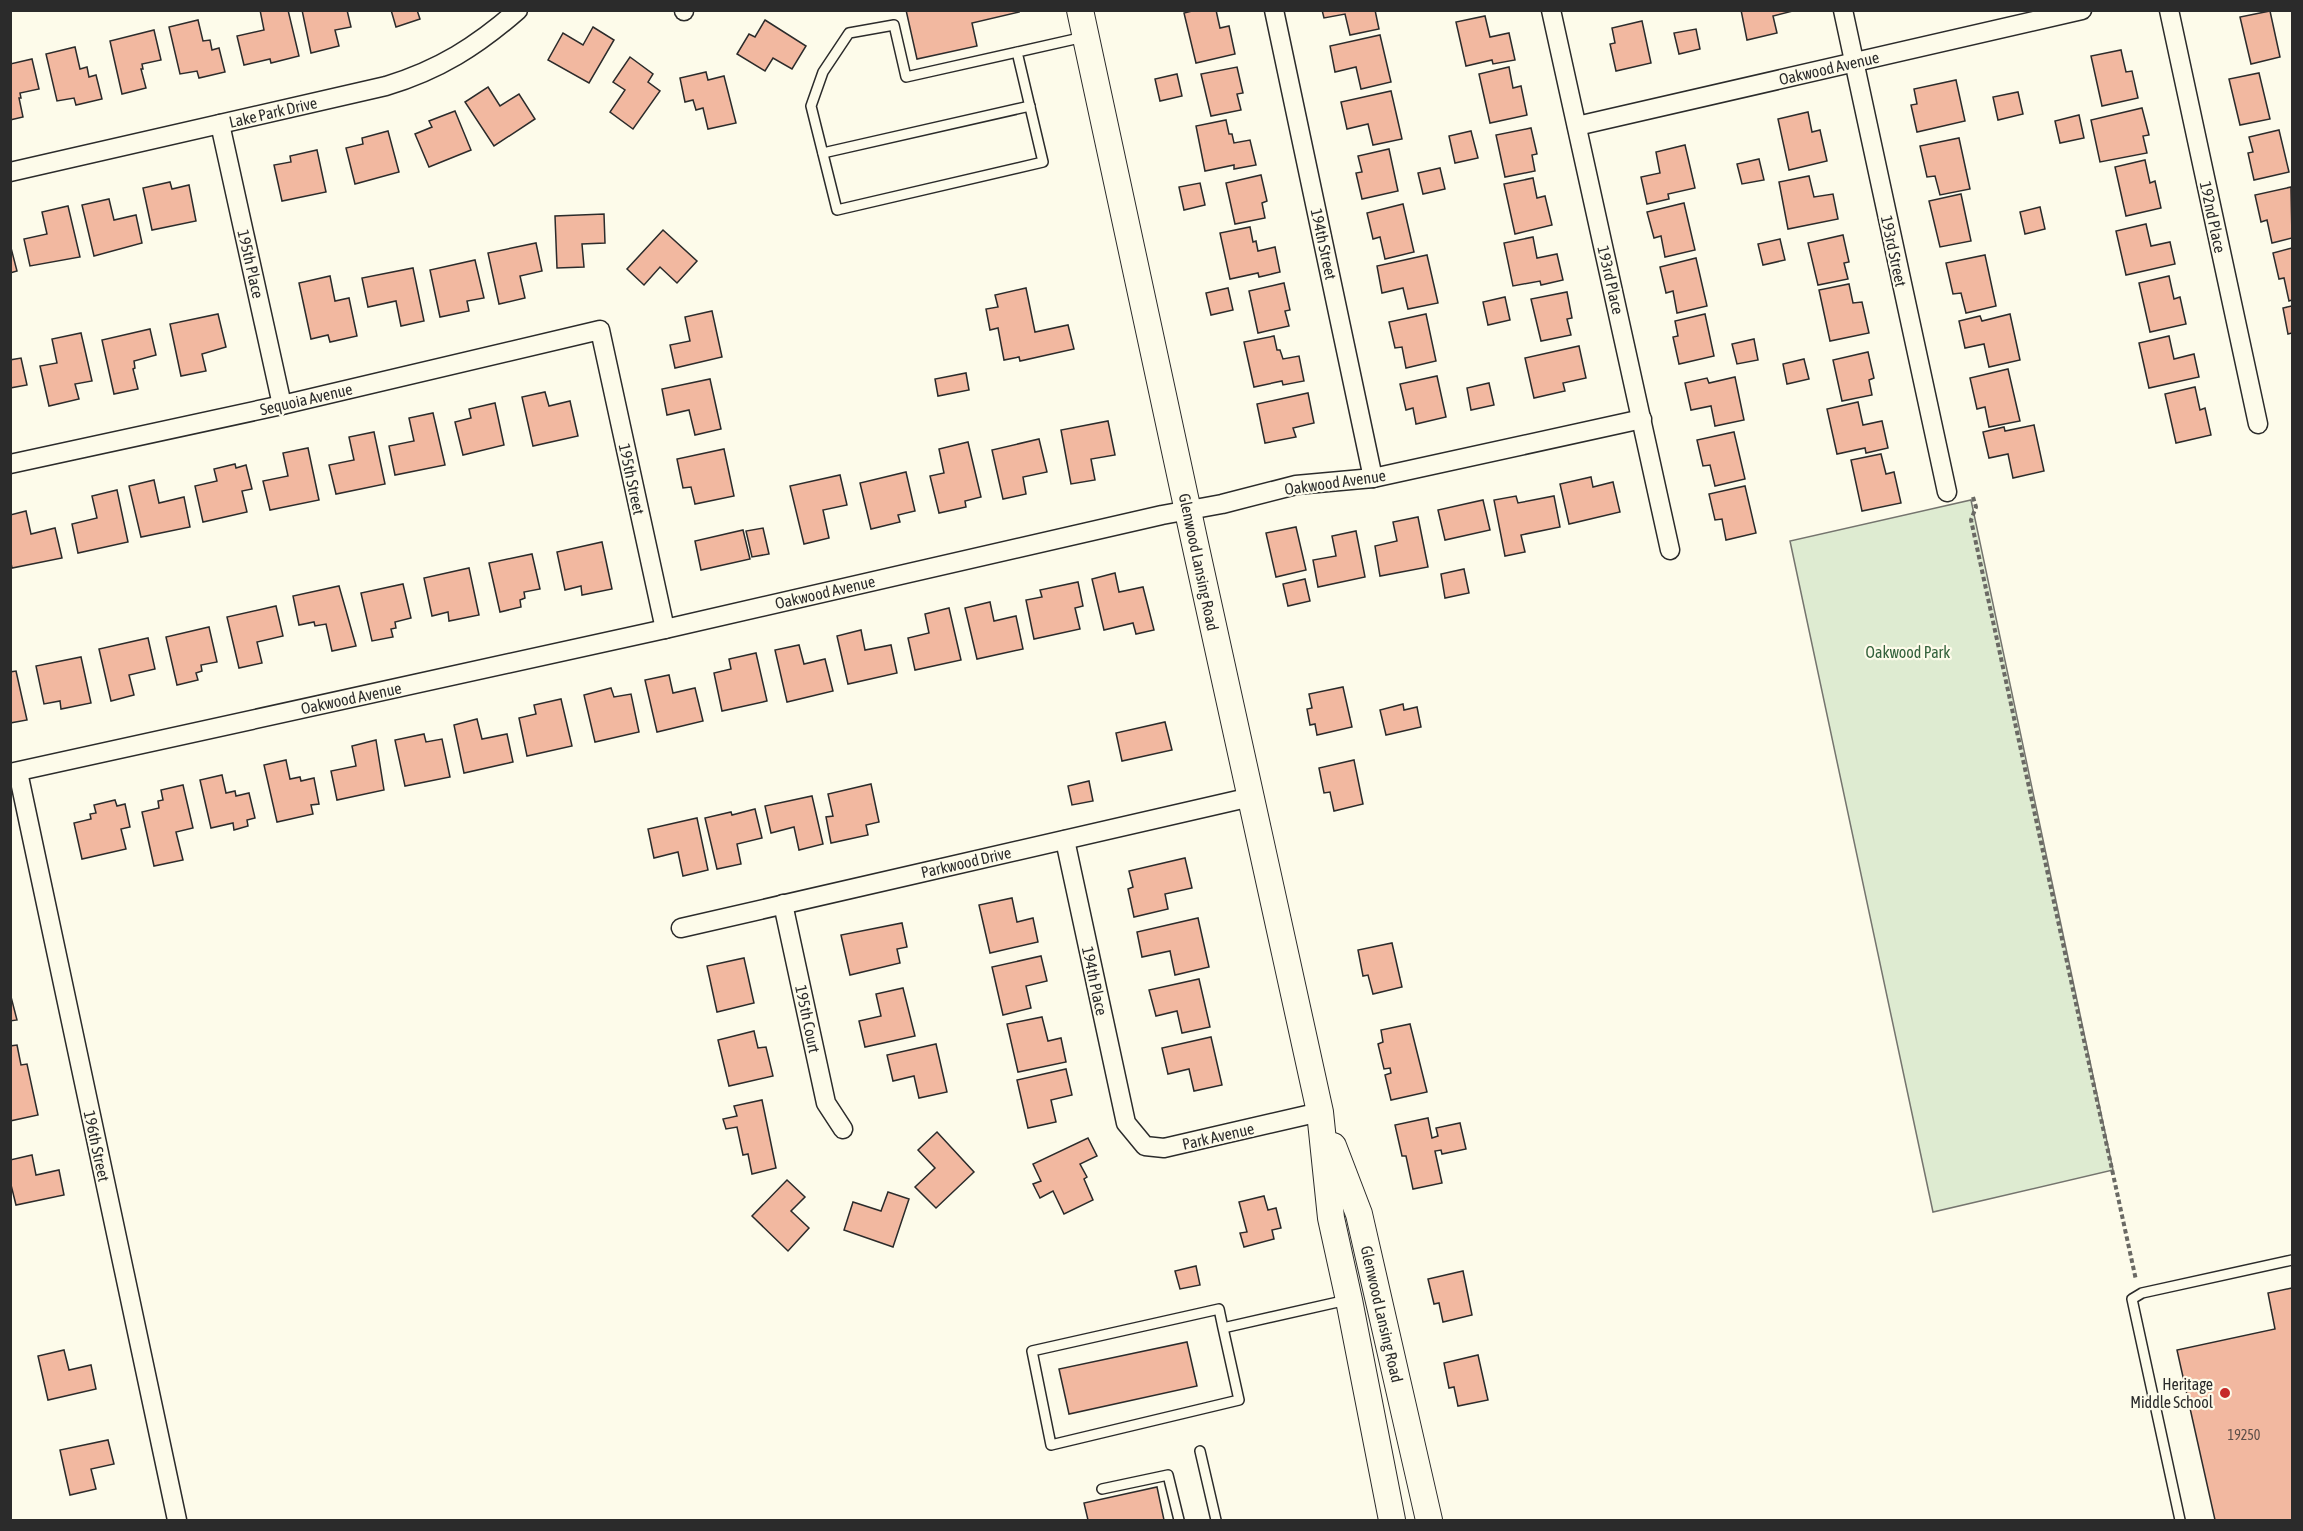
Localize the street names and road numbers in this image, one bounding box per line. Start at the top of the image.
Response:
street label: Oakwood Avenue [1777,48,1881,88]
street label: Lake Park Drive [227,93,319,131]
street label: 192nd Place [2197,180,2229,254]
street label: 194th Street [1308,207,1340,282]
street label: 193rd Street [1878,214,1910,289]
street label: 195th Place [234,228,268,300]
street label: 193rd Place [1594,244,1628,316]
street label: Sequoia Avenue [258,380,354,419]
street label: 195th Street [616,442,648,517]
street label: Oakwood Avenue [1283,466,1387,498]
street label: Glenwood Lansing Road [1175,492,1222,632]
street label: Oakwood Avenue [773,572,877,612]
street label: Oakwood Avenue [299,679,403,717]
street label: Parkwood Drive [919,843,1013,881]
street label: 194th Place [1079,945,1111,1017]
street label: 195th Court [792,984,824,1055]
street label: 196th Street [81,1109,113,1184]
street label: Park Avenue [1180,1119,1256,1153]
street label: Glenwood Lansing Road [1357,1244,1407,1384]

